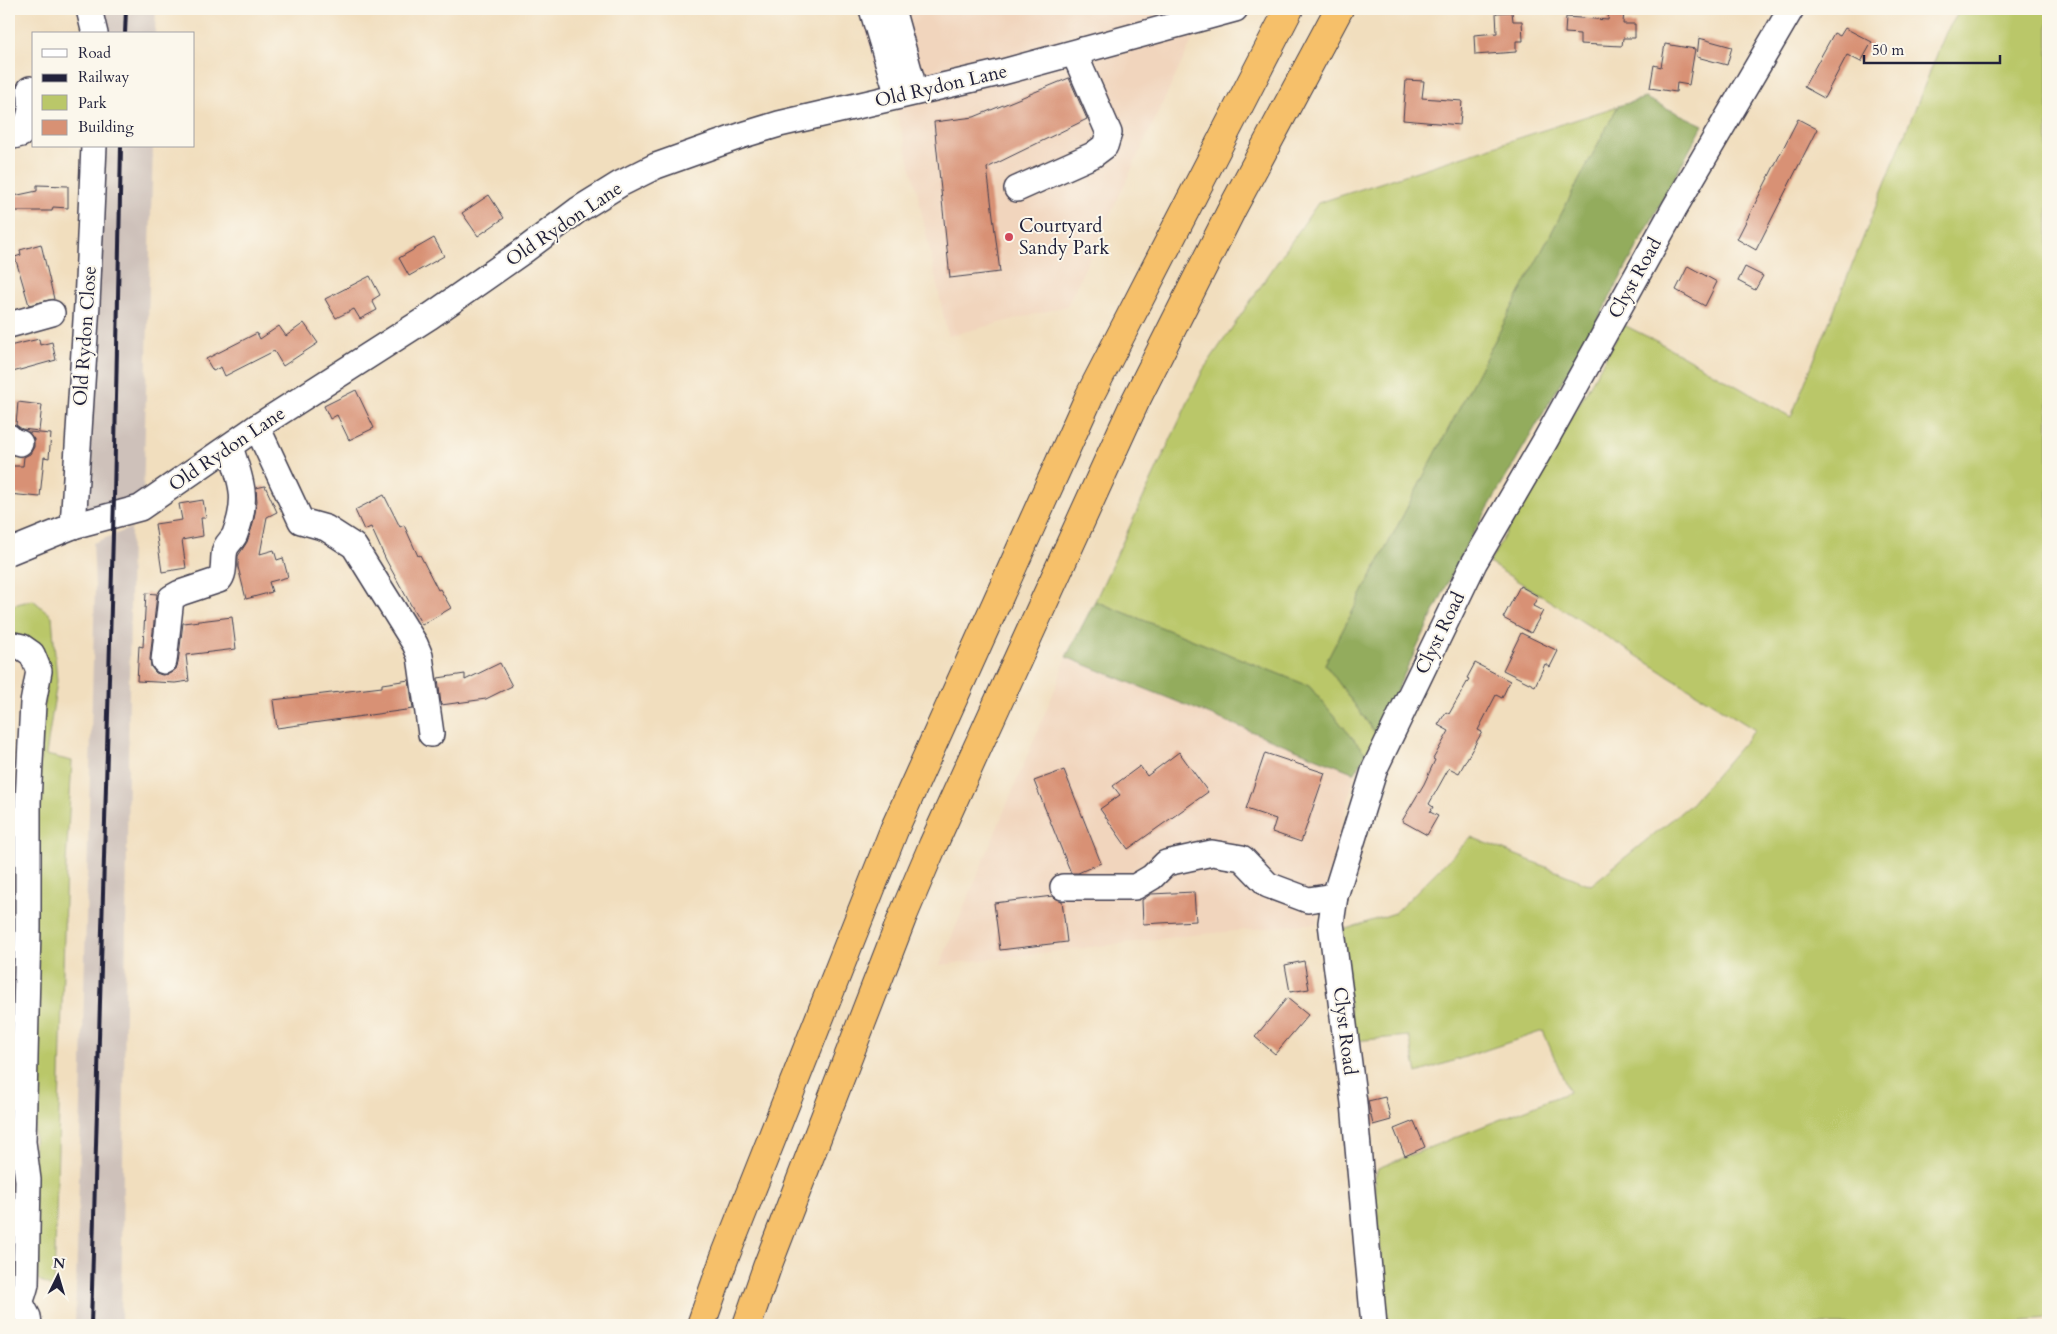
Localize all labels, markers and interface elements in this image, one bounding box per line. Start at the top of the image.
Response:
legend [32,32,195,148]
scale bar [1864,32,2001,64]
text: 50 m [1872,40,1904,60]
text: Road [78,43,111,63]
street label: Old Rydon Lane [872,58,1010,114]
text: Railway [78,67,129,87]
text: Park [78,93,107,113]
text: Building [78,117,134,137]
street label: Old Rydon Lane [501,175,627,273]
place label: Courtyard Sandy Park [1019,213,1110,261]
marker: Courtyard Sandy Park [1003,231,1015,243]
street label: Clyst Road [1602,233,1668,323]
street label: Old Rydon Close [67,265,103,407]
street label: Old Rydon Lane [164,400,290,498]
street label: Clyst Road [1409,587,1471,679]
street label: Clyst Road [1327,985,1363,1077]
north arrow [32,1252,82,1302]
text: N [52,1254,66,1274]

